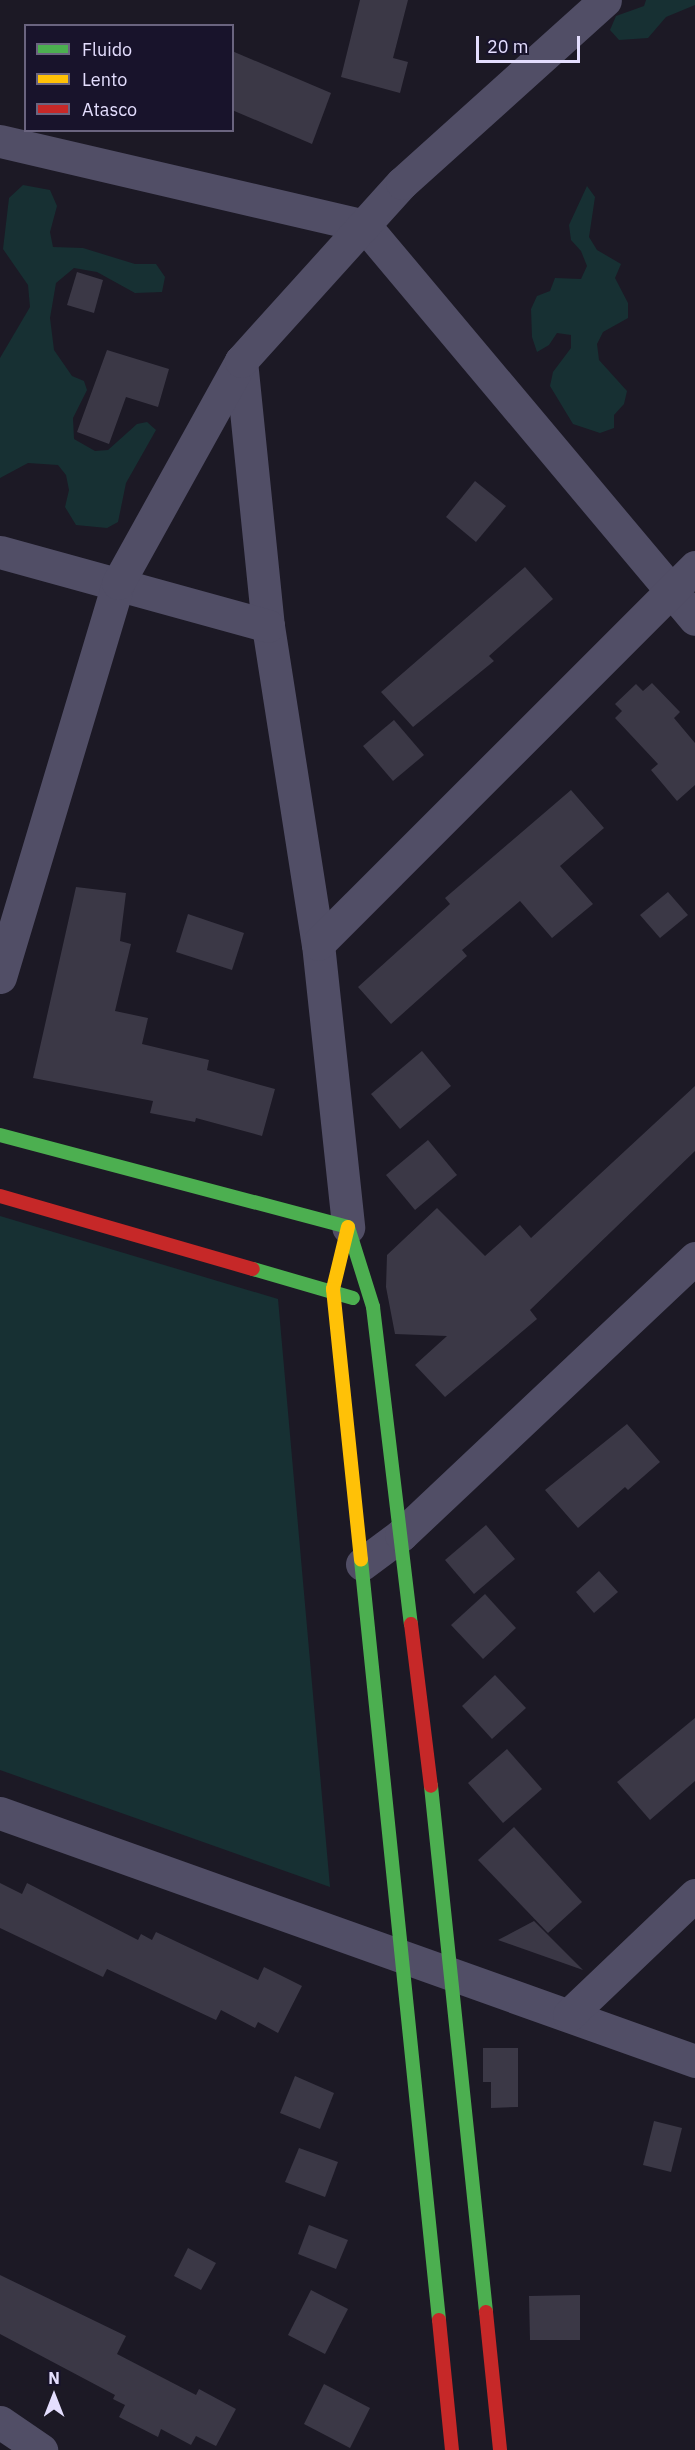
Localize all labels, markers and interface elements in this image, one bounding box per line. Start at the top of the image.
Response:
legend [24,24,234,132]
scale bar [479,24,582,62]
text: 20 m [487,35,529,58]
text: Fluido [82,38,132,61]
text: Lento [82,68,127,91]
text: Atasco [82,98,137,121]
north arrow [24,2366,84,2426]
text: N [48,2368,60,2388]

